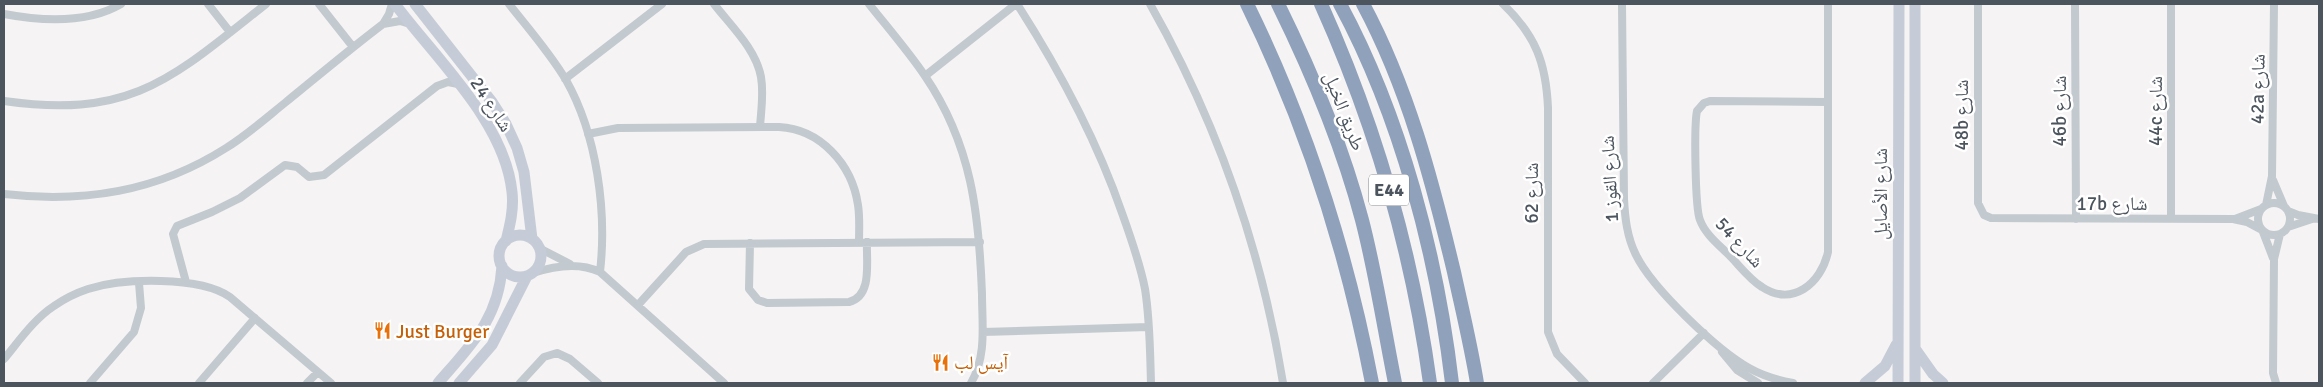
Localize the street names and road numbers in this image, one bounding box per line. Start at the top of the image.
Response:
street label: 42a شارع [2245,54,2271,124]
street label: طريق الخيل [1318,69,1370,154]
street label: شارع 24 [465,72,518,137]
street label: 46b شارع [2048,76,2072,146]
street label: 44c شارع [2144,76,2168,146]
street label: 48b شارع [1950,80,1974,150]
street label: شارع القوز 1 [1596,135,1624,223]
street label: شارع الأصايل [1869,148,1893,240]
street label: شارع 62 [1520,163,1544,223]
road number: E44 [1369,174,1409,206]
street label: 17b شارع [2077,192,2147,216]
street label: شارع 54 [1710,212,1769,273]

